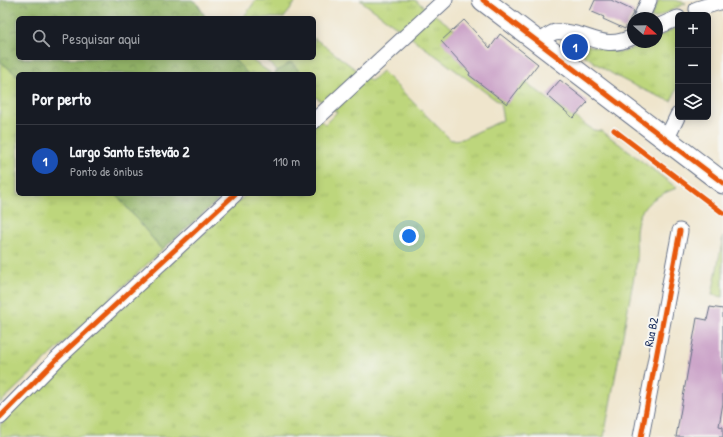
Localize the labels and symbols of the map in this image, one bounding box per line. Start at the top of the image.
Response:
north arrow [627,12,663,48]
pin: 1 [562,32,588,62]
your location [399,226,419,246]
street label: Rua B2 [640,316,662,348]

